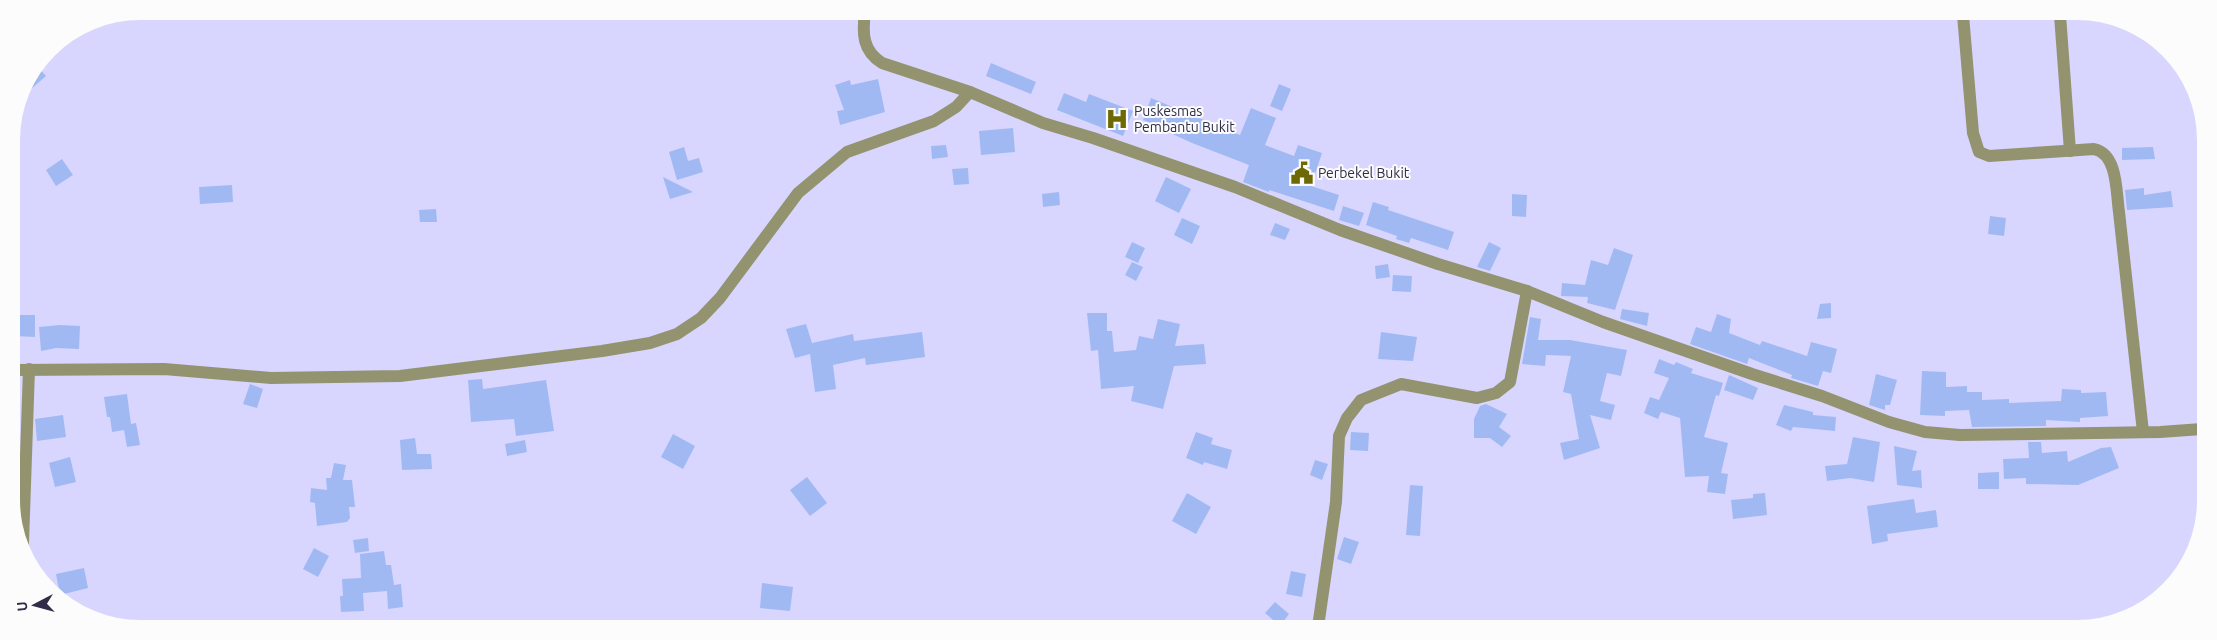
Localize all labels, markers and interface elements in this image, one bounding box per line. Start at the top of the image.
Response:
place label: Puskesmas Pembantu Bukit [1134,103,1235,135]
hospital icon: Puskesmas Pembantu Bukit [1104,106,1130,132]
public building icon: Perbekel Bukit [1289,160,1315,186]
place label: Perbekel Bukit [1318,165,1410,181]
north arrow [10,580,60,630]
text: U [14,601,31,612]

